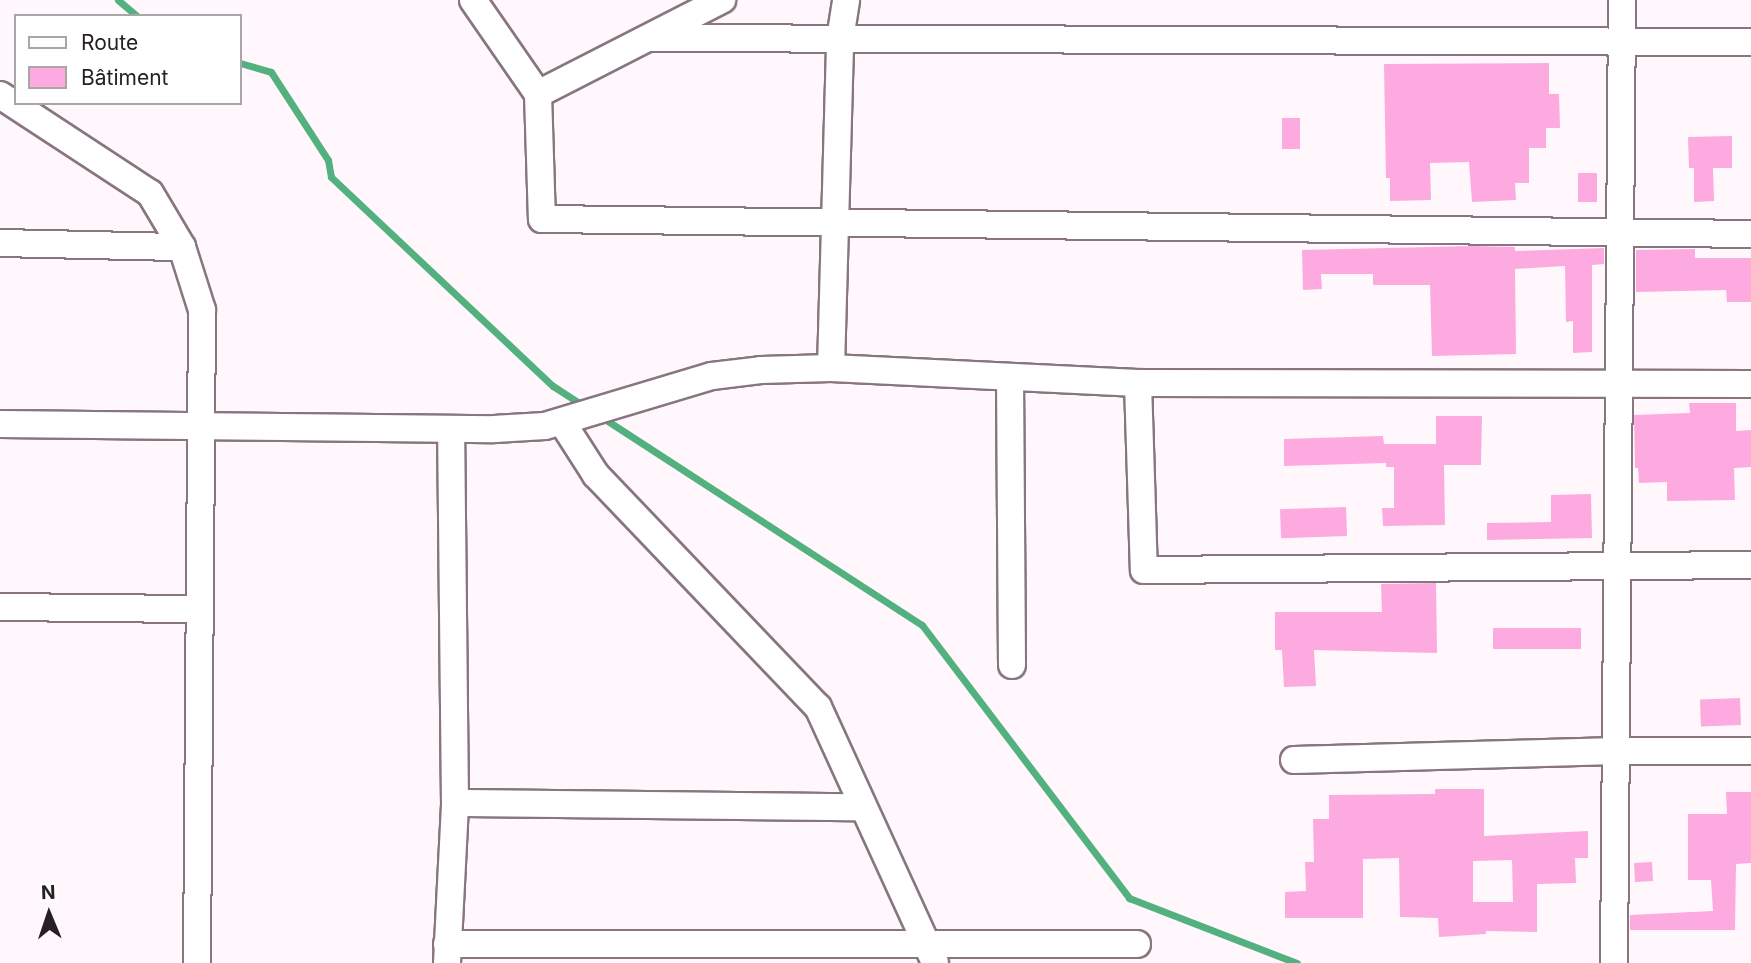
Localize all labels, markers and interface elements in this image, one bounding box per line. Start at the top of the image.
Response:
legend [14,14,242,105]
text: Route [81,30,138,55]
text: Bâtiment [81,65,168,90]
north arrow [14,879,84,949]
text: N [41,881,56,904]

